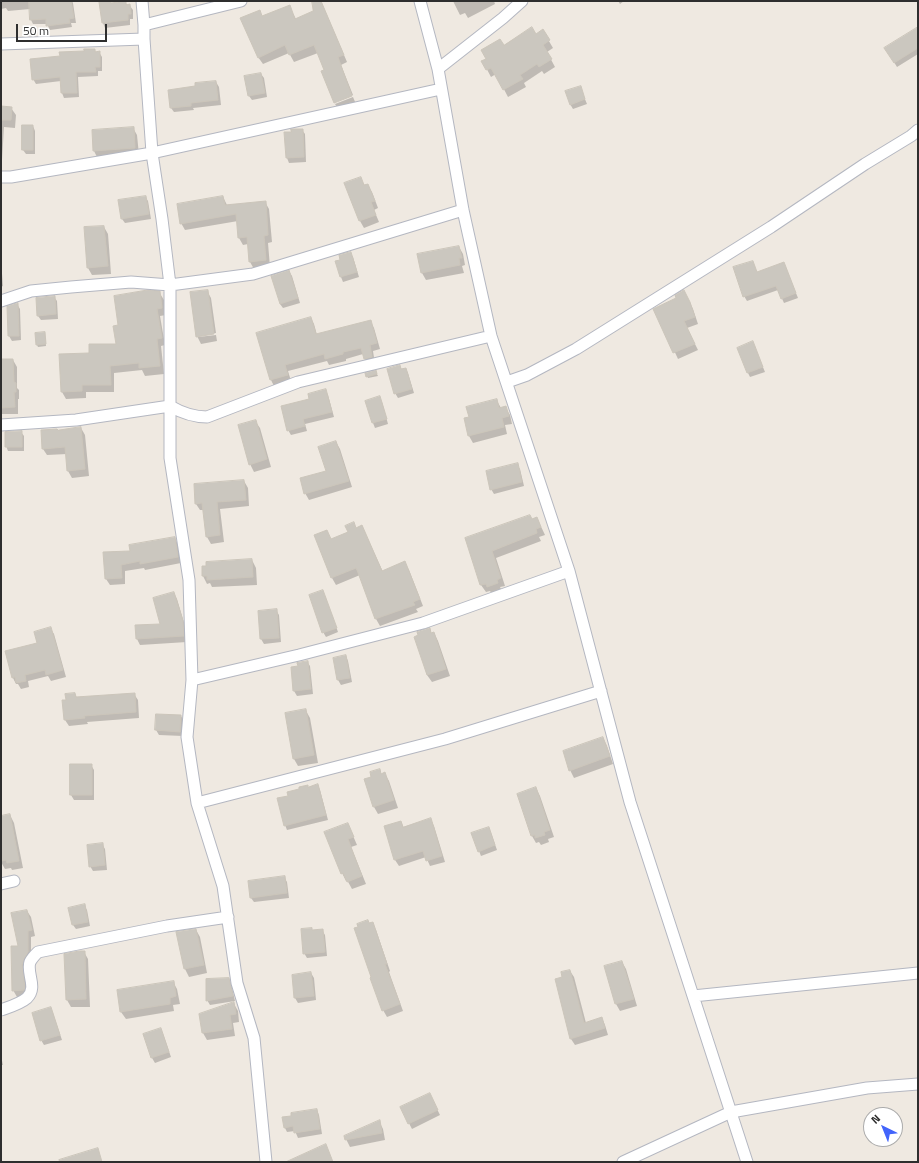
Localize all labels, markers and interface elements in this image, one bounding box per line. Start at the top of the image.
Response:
scale bar [18,16,109,42]
text: 50 m [23,21,49,40]
north arrow [863,1107,903,1147]
text: N [867,1111,884,1127]

